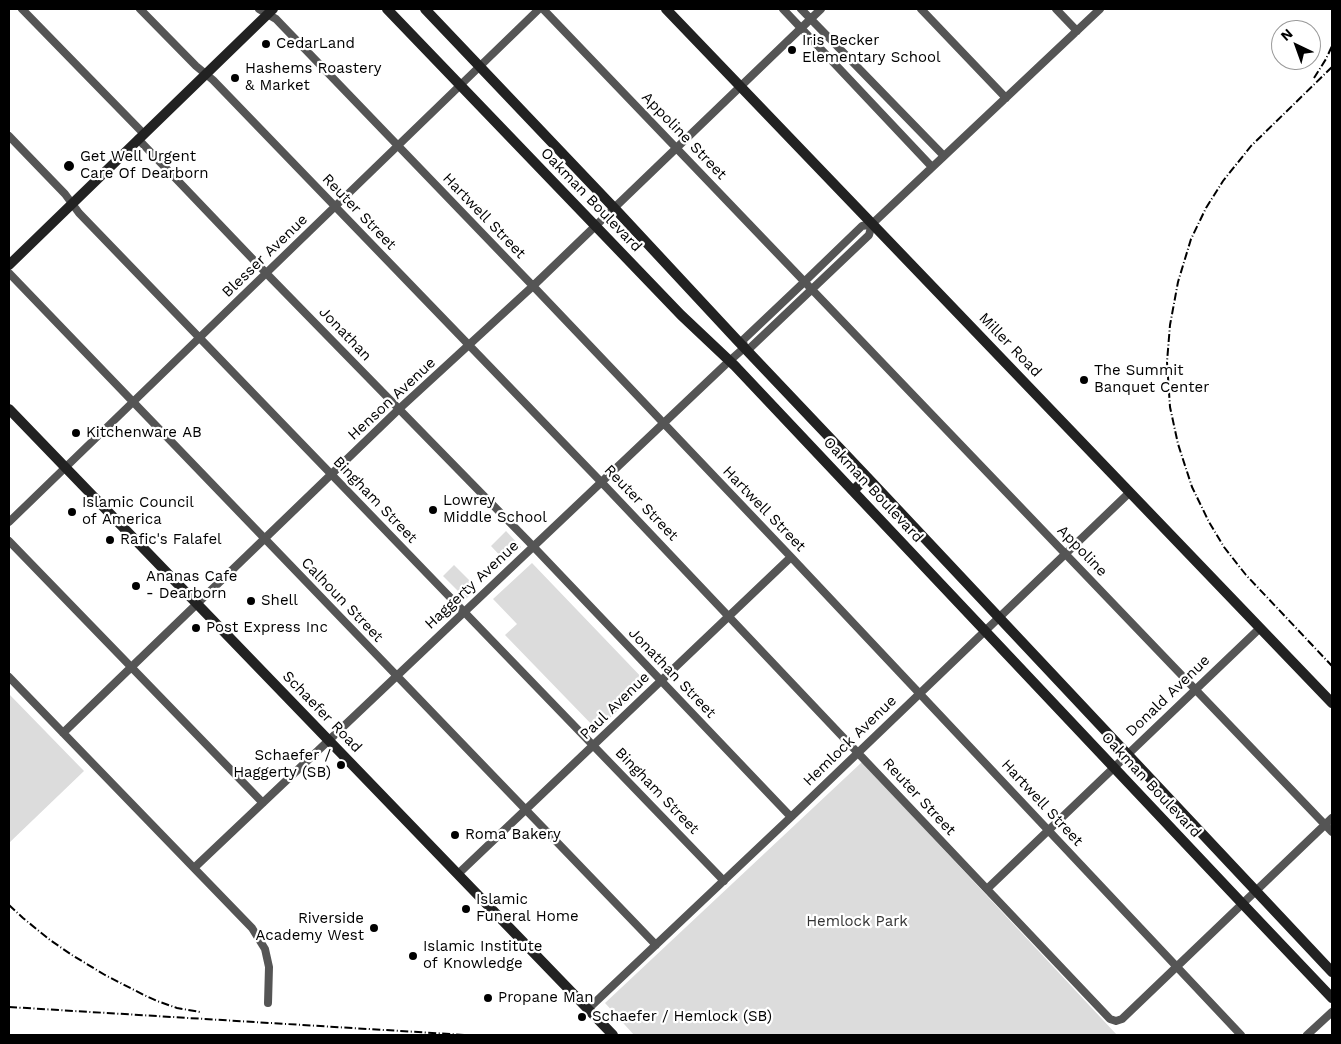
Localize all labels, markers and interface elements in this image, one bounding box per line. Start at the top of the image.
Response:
north arrow [1271,20,1321,70]
text: N [1277,25,1296,44]
place label: Iris Becker Elementary School [802,32,941,67]
place label: CedarLand [276,35,355,53]
marker: CedarLand [260,38,272,50]
marker: Iris Becker Elementary School [786,44,798,56]
place label: Hashems Roastery & Market [245,60,381,95]
marker: Hashems Roastery & Market [229,72,241,84]
street label: Appoline Street [638,89,730,183]
street label: Oakman Boulevard [537,144,645,256]
place label: Get Well Urgent Care Of Dearborn [80,148,209,183]
marker: Get Well Urgent Care Of Dearborn [62,159,76,173]
street label: Reuter Street [318,170,400,254]
street label: Hartwell Street [439,170,529,262]
street label: Blesser Avenue [219,211,311,301]
street label: Jonathan [315,303,375,365]
street label: Miller Road [975,309,1045,381]
street label: Henson Avenue [344,354,440,444]
place label: The Summit Banquet Center [1094,362,1209,397]
marker: The Summit Banquet Center [1078,374,1090,386]
place label: Kitchenware AB [86,424,202,442]
marker: Kitchenware AB [70,427,82,439]
street label: Oakman Boulevard [819,433,927,547]
street label: Bingham Street [329,453,421,547]
street label: Reuter Street [600,461,682,545]
street label: Hartwell Street [719,463,809,555]
place label: Lowrey Middle School [443,492,547,527]
place label: Islamic Council of America [82,494,194,529]
marker: Lowrey Middle School [427,504,439,516]
marker: Islamic Council of America [66,506,78,518]
street label: Appoline [1053,522,1111,580]
place label: Rafic's Falafel [120,531,222,549]
marker: Rafic's Falafel [104,534,116,546]
street label: Haggerty Avenue [421,537,523,633]
street label: Calhoun Street [297,554,387,646]
place label: Ananas Cafe - Dearborn [146,568,238,603]
marker: Ananas Cafe - Dearborn [130,580,142,592]
place label: Shell [261,592,298,610]
marker: Shell [245,595,257,607]
place label: Post Express Inc [206,619,328,637]
marker: Post Express Inc [190,622,202,634]
street label: Jonathan Street [624,624,720,722]
street label: Donald Avenue [1122,651,1214,741]
street label: Schaefer Road [279,667,365,757]
street label: Paul Avenue [577,668,653,744]
street label: Hemlock Avenue [800,692,900,790]
street label: Oakman Boulevard [1097,728,1205,842]
street label: Bingham Street [611,744,703,838]
place label: Schaefer / Haggerty (SB) [233,747,331,782]
street label: Reuter Street [879,755,959,839]
street label: Hartwell Street [997,756,1087,850]
marker: Schaefer / Haggerty (SB) [335,759,347,771]
place label: Roma Bakery [465,826,561,844]
marker: Roma Bakery [449,829,461,841]
place label: Islamic Funeral Home [476,891,579,926]
marker: Islamic Funeral Home [460,903,472,915]
place label: Riverside Academy West [256,910,364,945]
park label: Hemlock Park [806,913,908,931]
marker: Riverside Academy West [368,922,380,934]
place label: Islamic Institute of Knowledge [423,938,542,973]
marker: Islamic Institute of Knowledge [407,950,419,962]
place label: Propane Man [498,989,593,1007]
marker: Propane Man [482,992,494,1004]
place label: Schaefer / Hemlock (SB) [592,1008,772,1026]
marker: Schaefer / Hemlock (SB) [576,1011,588,1023]

